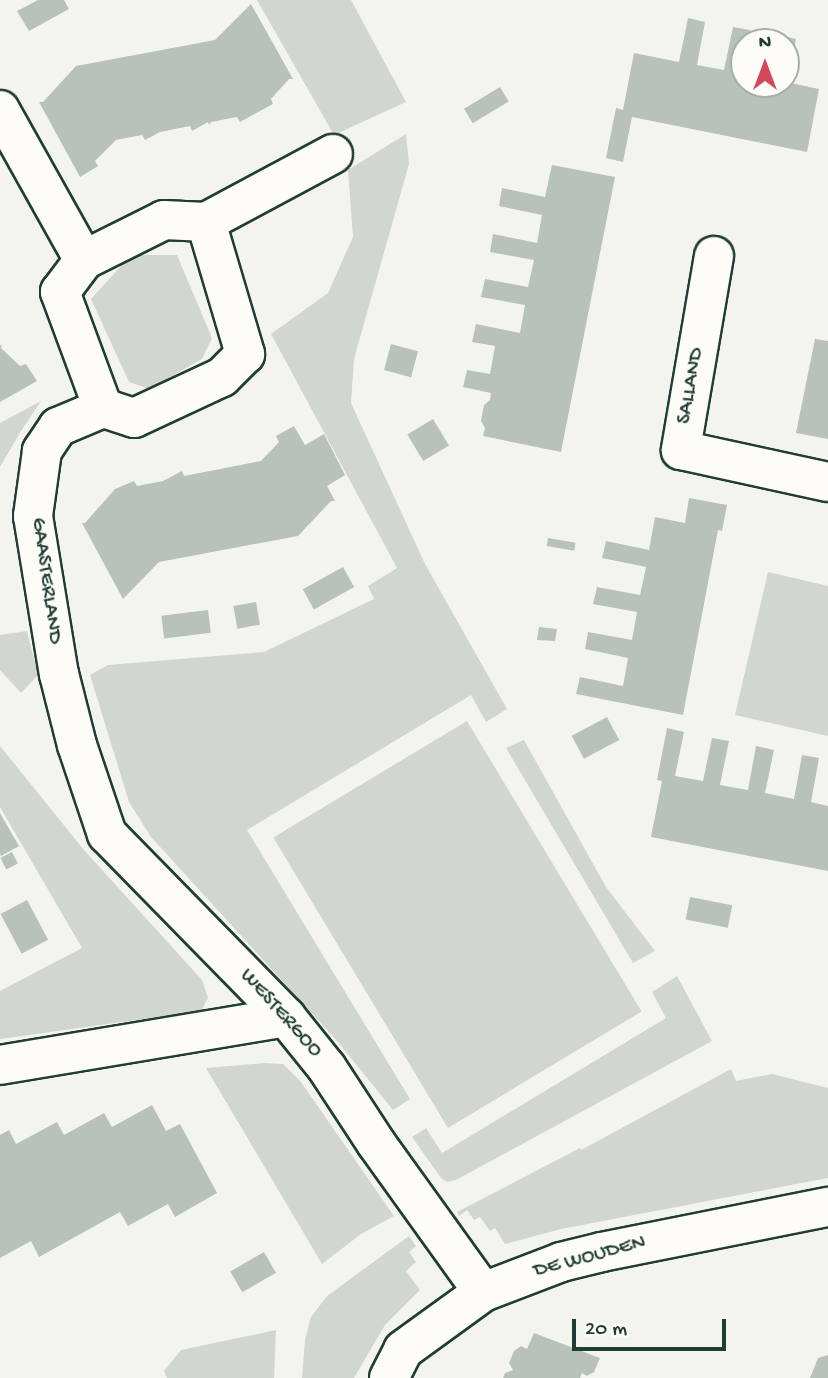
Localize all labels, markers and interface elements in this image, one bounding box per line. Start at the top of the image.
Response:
north arrow [730,28,800,98]
text: N [759,32,771,55]
street label: SALLAND [673,346,711,426]
street label: GAASTERLAND [24,516,66,646]
street label: WESTERGOO [233,964,327,1064]
street label: DE WOUDEN [531,1231,649,1285]
scale bar [576,1304,730,1348]
text: 20 m [585,1318,627,1343]

